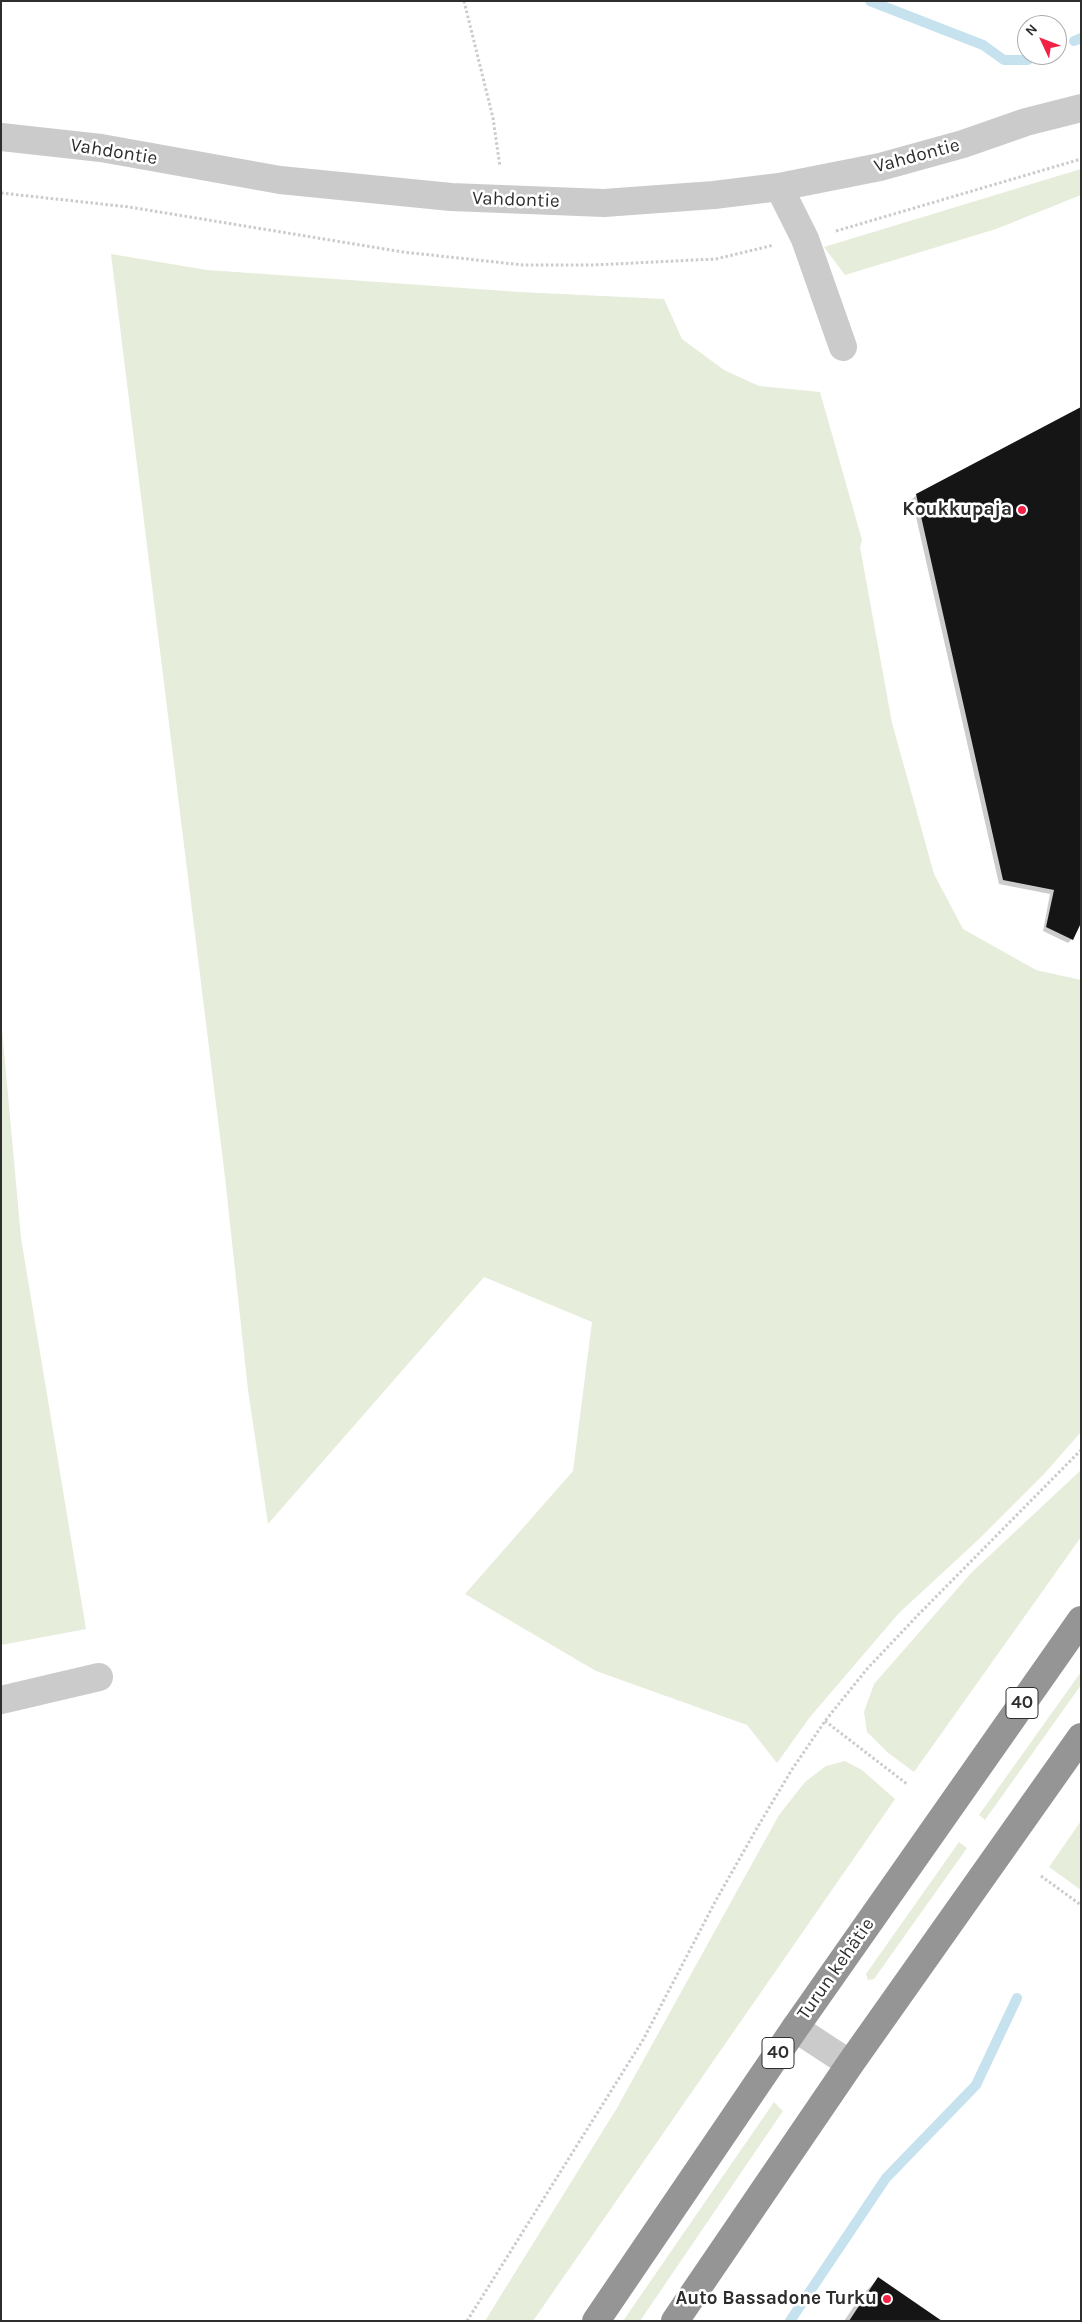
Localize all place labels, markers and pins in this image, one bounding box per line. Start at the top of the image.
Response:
place label: Koukkupaja [902,499,1012,521]
marker: Koukkupaja [1016,504,1028,516]
place label: Auto Bassadone Turku [675,2288,877,2310]
marker: Auto Bassadone Turku [881,2293,893,2305]

